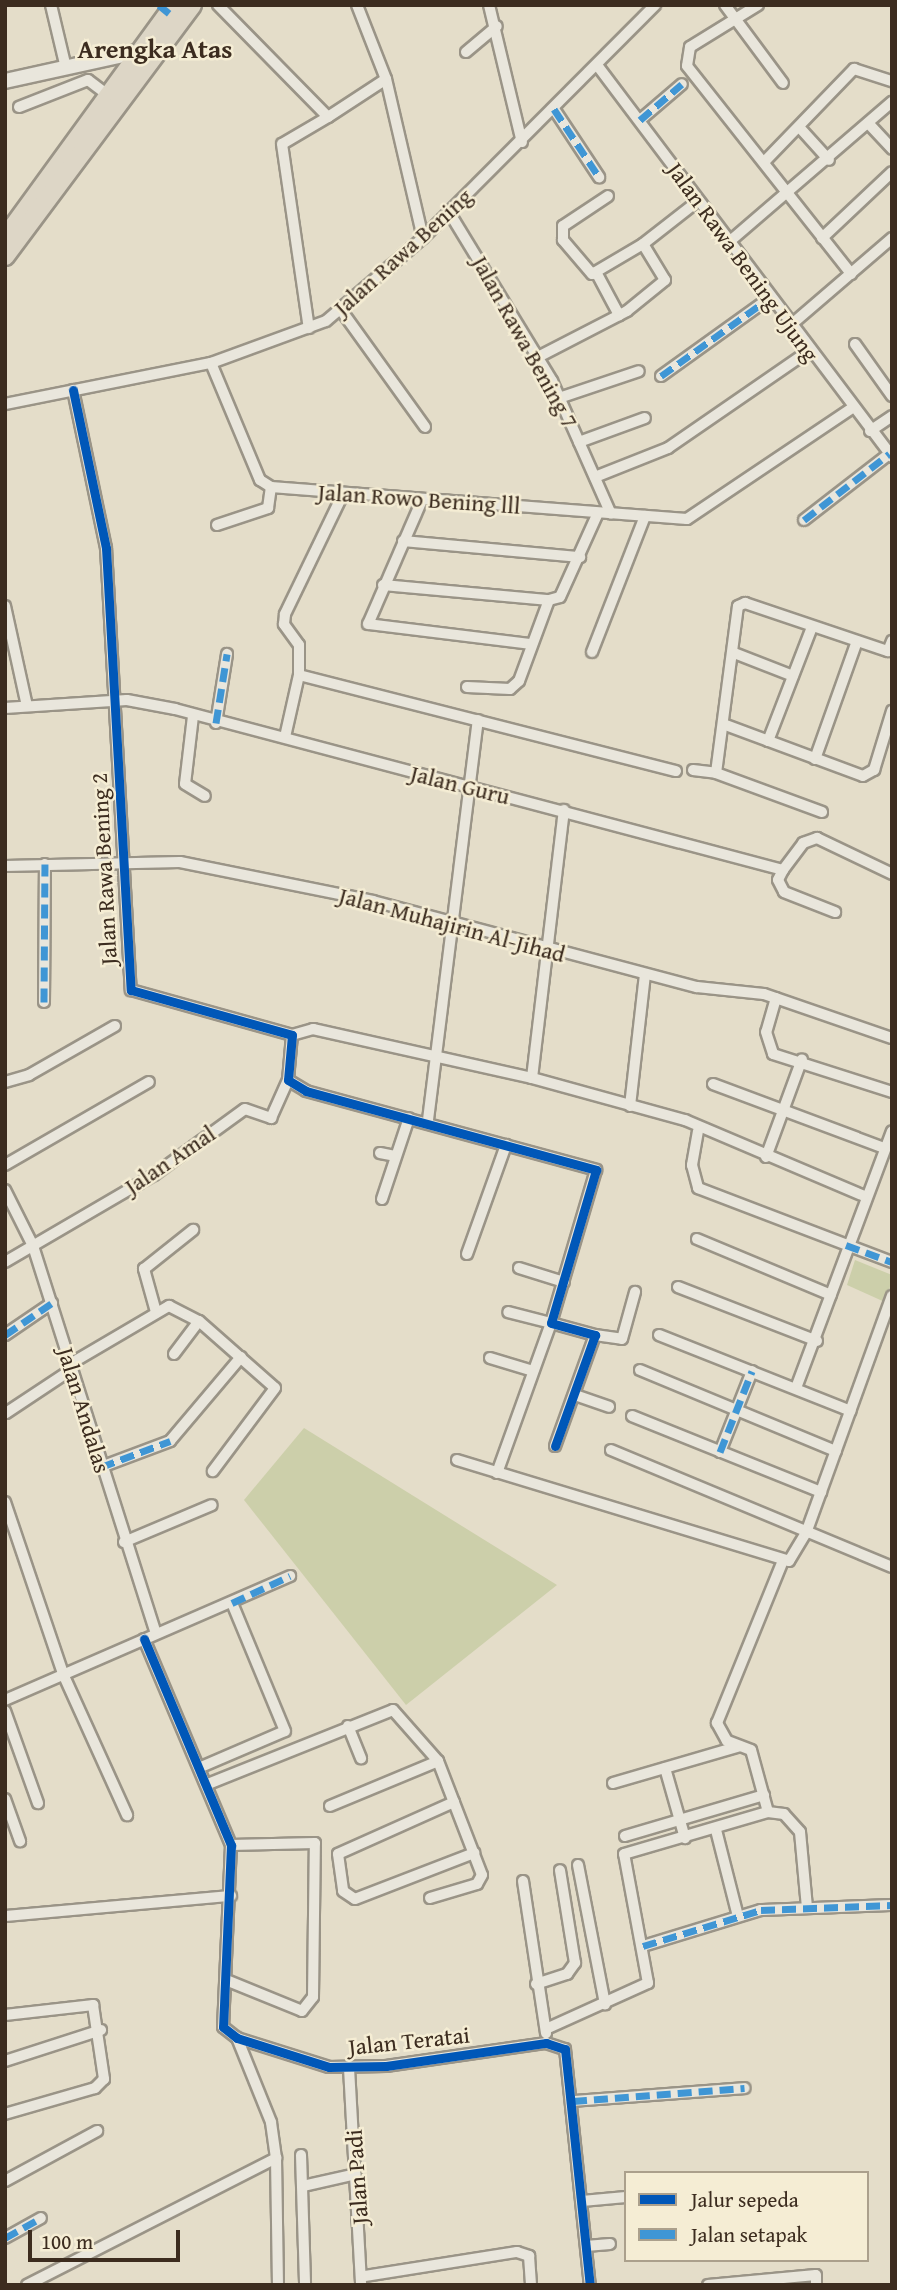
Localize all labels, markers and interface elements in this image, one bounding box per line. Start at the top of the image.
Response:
district label: Arengka Atas [78,33,232,65]
street label: Jalan Rawa Bening Ujung [661,157,825,367]
street label: Jalan Rawa Bening [328,183,478,321]
street label: Jalan Rawa Bening 7 [466,251,584,433]
street label: Jalan Rowo Bening lll [317,478,521,520]
street label: Jalan Guru [407,759,513,811]
street label: Jalan Rawa Bening 2 [85,772,123,966]
street label: Jalan Muhajirin Al-Jihad [336,882,568,968]
street label: Jalan Amal [119,1120,221,1200]
street label: Jalan Andalas [52,1344,116,1476]
street label: Jalan Teratai [347,2021,471,2061]
street label: Jalan Padi [340,2128,374,2226]
legend [624,2171,869,2262]
text: Jalur sepeda [691,2184,799,2215]
scale bar [32,2216,184,2260]
text: Jalan setapak [691,2219,807,2250]
text: 100 m [41,2226,93,2257]

